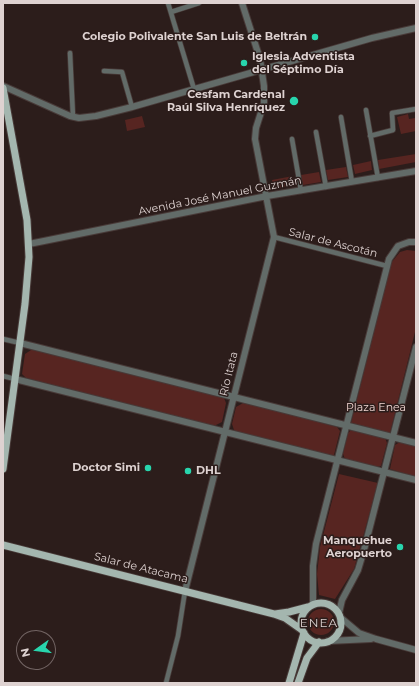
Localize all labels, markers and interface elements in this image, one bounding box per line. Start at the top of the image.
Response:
place label: Colegio Polivalente San Luis de Beltrán [82,30,307,44]
marker: Colegio Polivalente San Luis de Beltrán [310,32,320,42]
place label: Iglesia Adventista del Séptimo Día [252,50,355,76]
marker: Iglesia Adventista del Séptimo Día [239,58,249,68]
place label: Cesfam Cardenal Raúl Silva Henríquez [167,88,285,114]
marker: Cesfam Cardenal Raúl Silva Henríquez [288,95,300,107]
street label: Avenida José Manuel Guzmán [137,174,303,218]
street label: Salar de Ascotán [287,226,379,260]
street label: Río Itata [217,350,241,398]
park label: Plaza Enea [346,401,406,415]
place label: Doctor Simi [72,461,140,475]
marker: Doctor Simi [143,463,153,473]
place label: DHL [196,464,221,478]
marker: DHL [183,466,193,476]
place label: Manquehue Aeropuerto [323,534,392,560]
marker: Manquehue Aeropuerto [395,542,405,552]
street label: Salar de Atacama [93,550,189,586]
district label: ENEA [300,616,338,630]
north arrow [16,630,56,670]
text: N [17,647,33,659]

